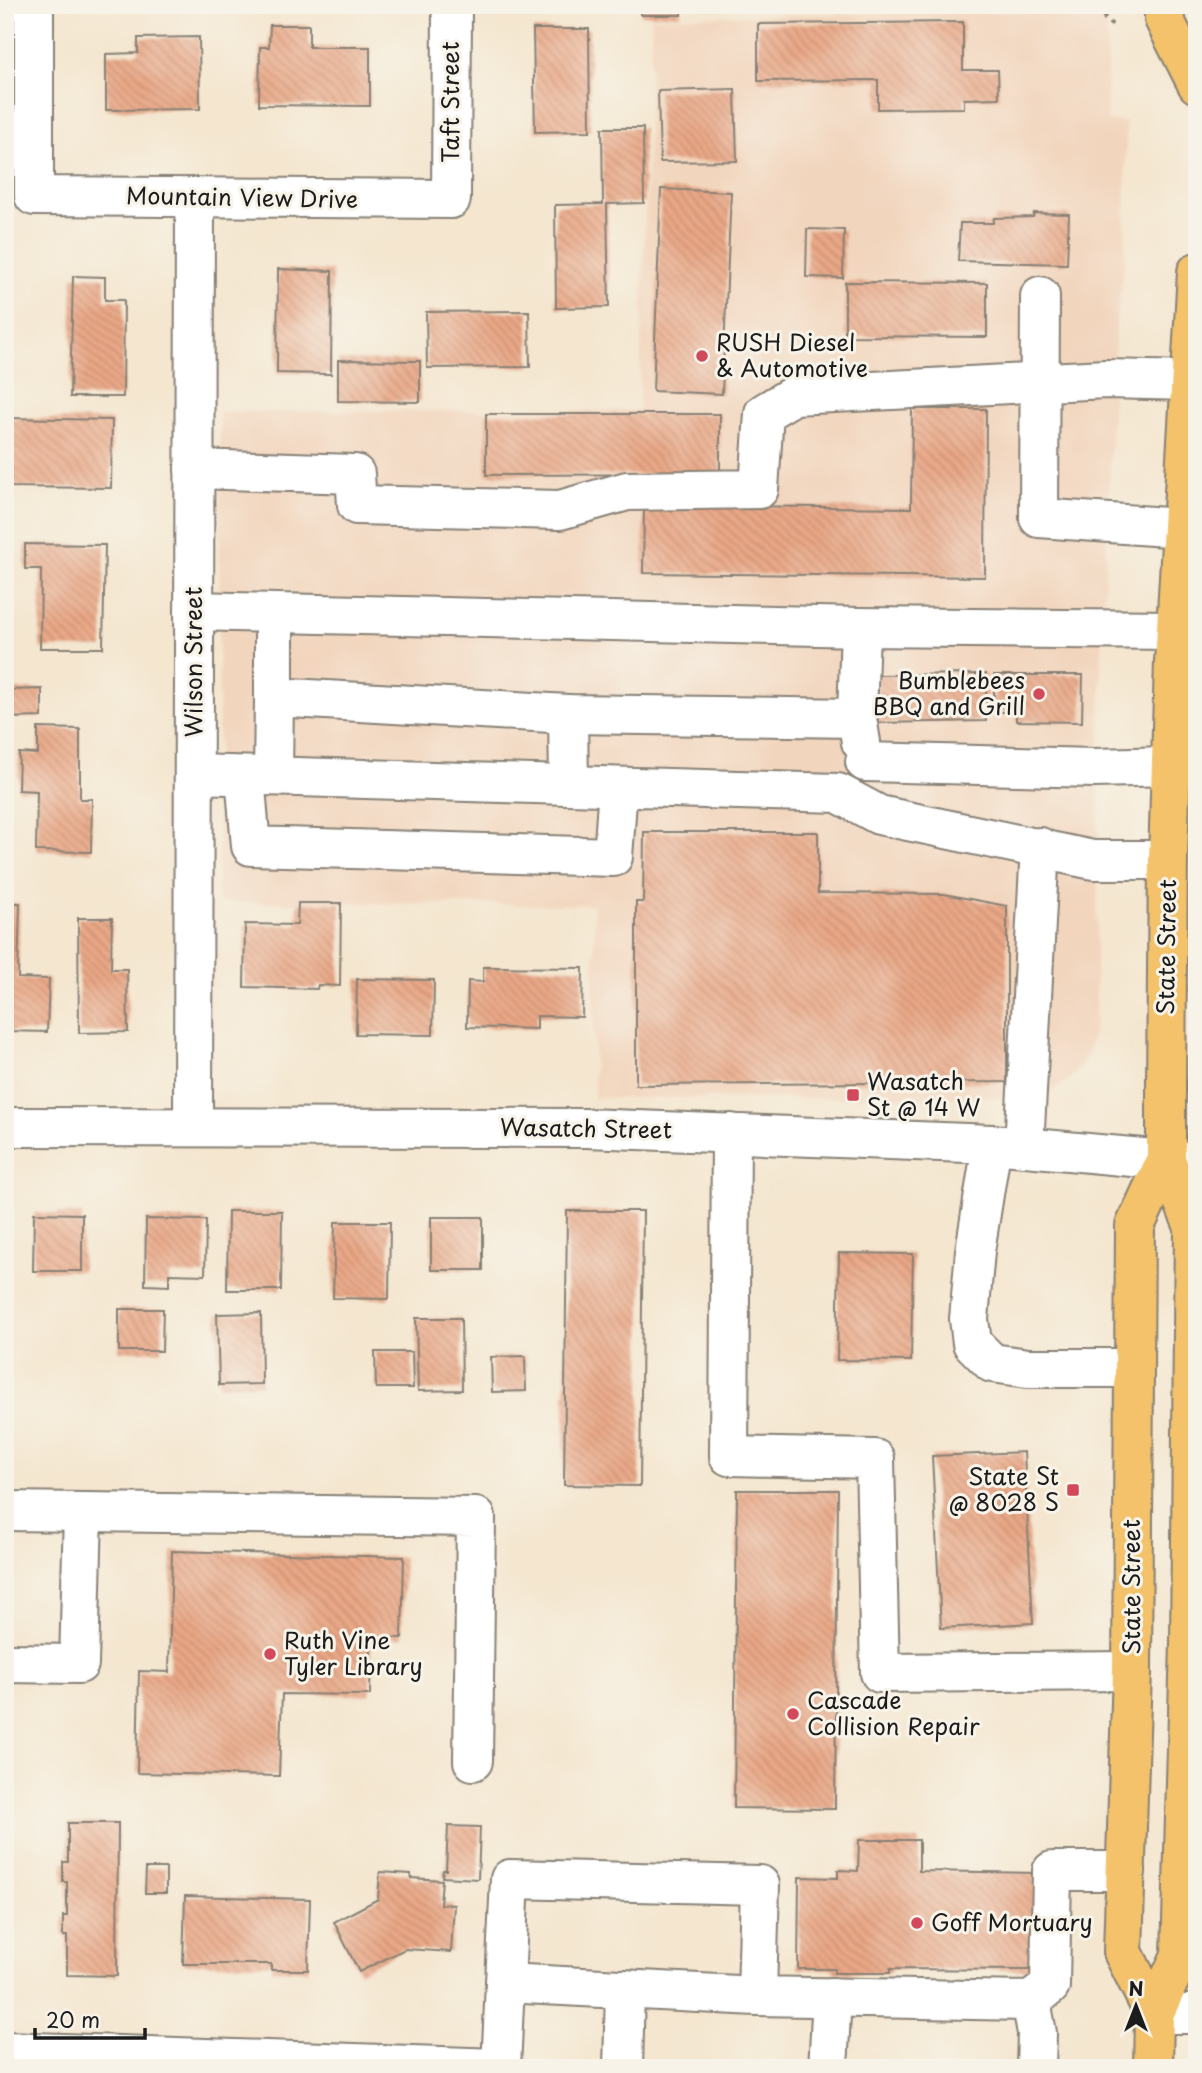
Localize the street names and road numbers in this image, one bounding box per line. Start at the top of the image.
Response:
street label: Taft Street [432,41,467,163]
street label: Mountain View Drive [126,177,358,216]
street label: Wilson Street [175,587,210,737]
street label: State Street [1147,879,1184,1015]
street label: Wasatch Street [500,1109,672,1146]
street label: State Street [1113,1519,1148,1655]

